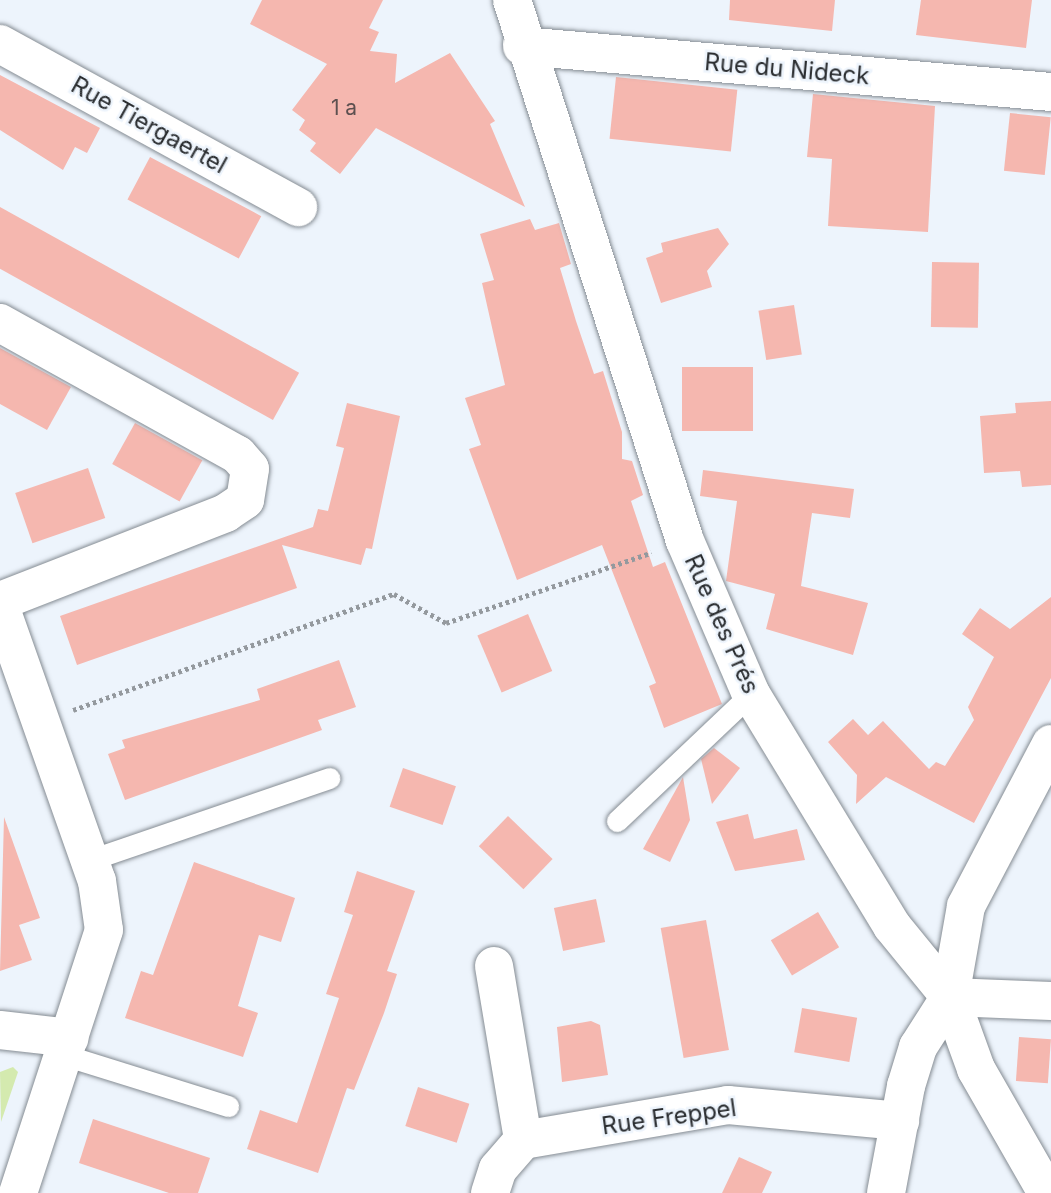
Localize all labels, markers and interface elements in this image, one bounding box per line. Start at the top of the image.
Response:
street label: Rue du Nideck [703,47,871,91]
street label: Rue Tiergaertel [66,70,232,180]
house number: 1 a [331,95,357,121]
street label: Rue des Prés [679,550,765,698]
street label: Rue Freppel [600,1093,738,1141]

